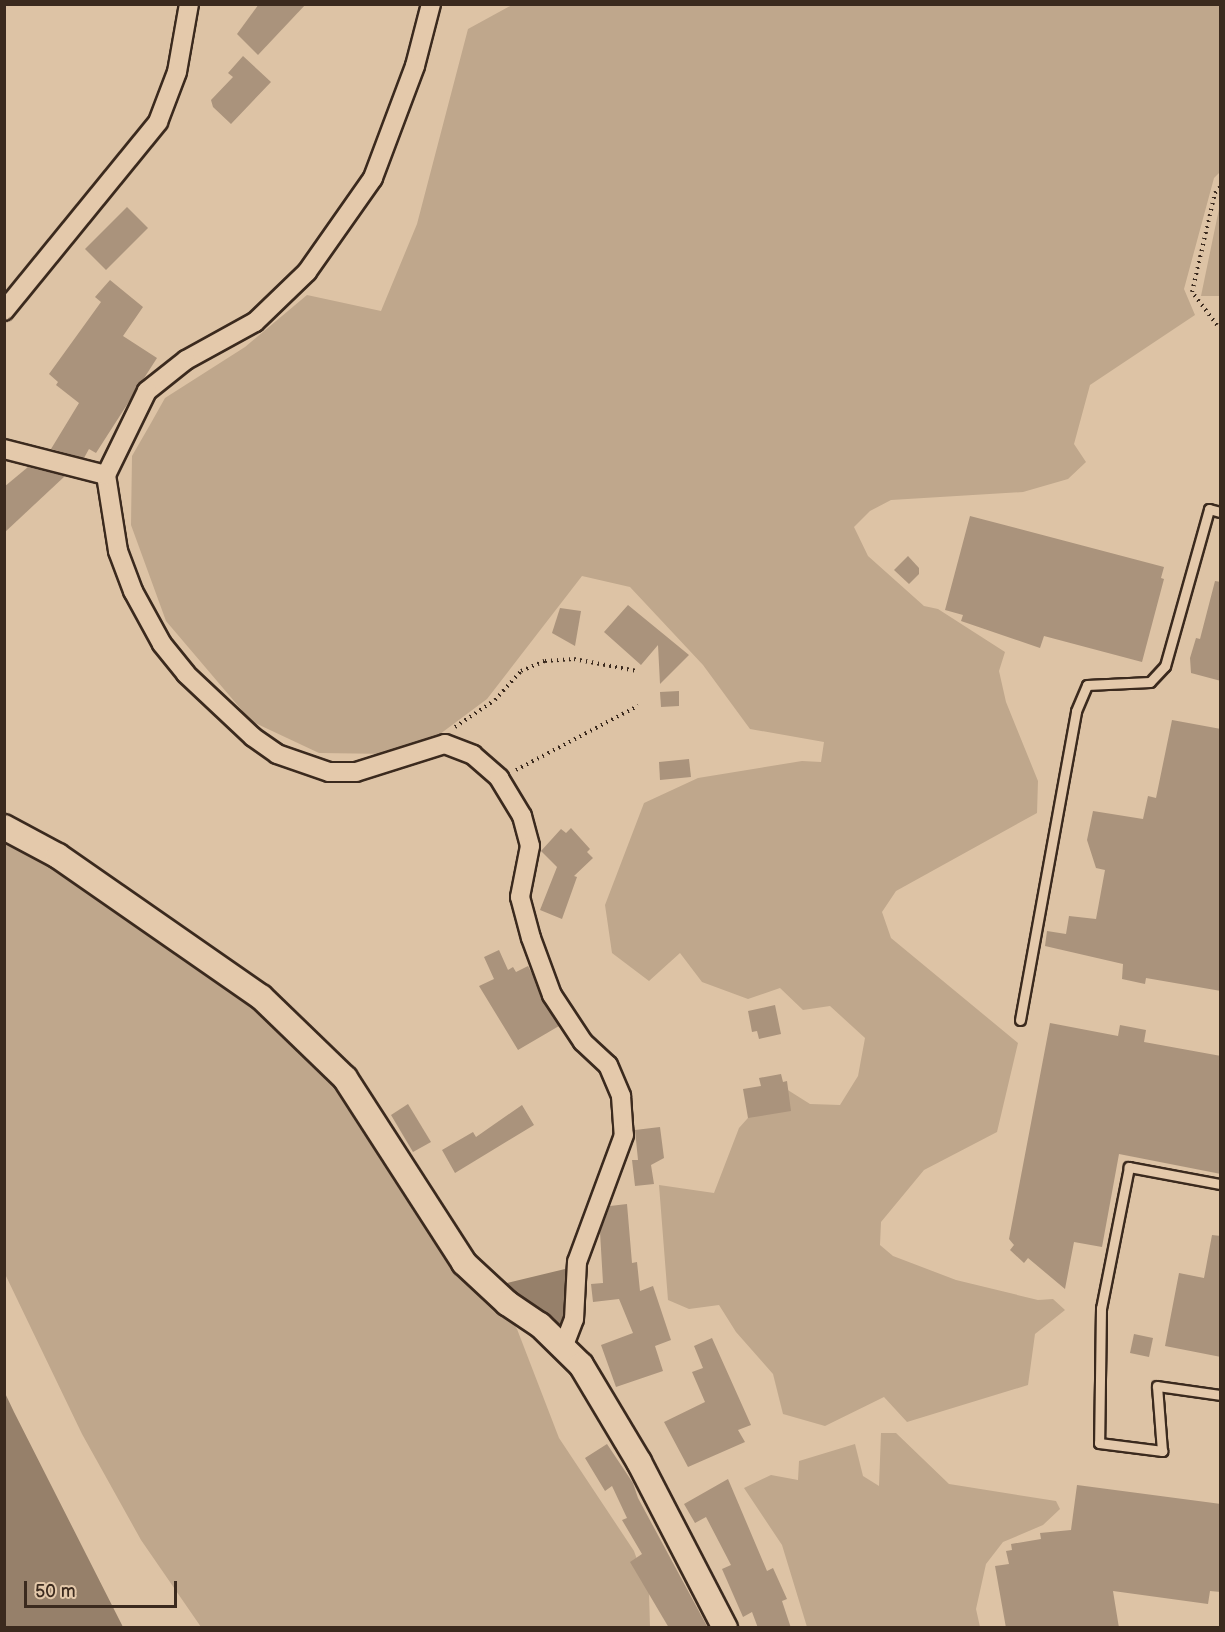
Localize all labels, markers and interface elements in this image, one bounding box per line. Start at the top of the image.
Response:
scale bar [27,1569,180,1607]
text: 50 m [35,1581,76,1602]

